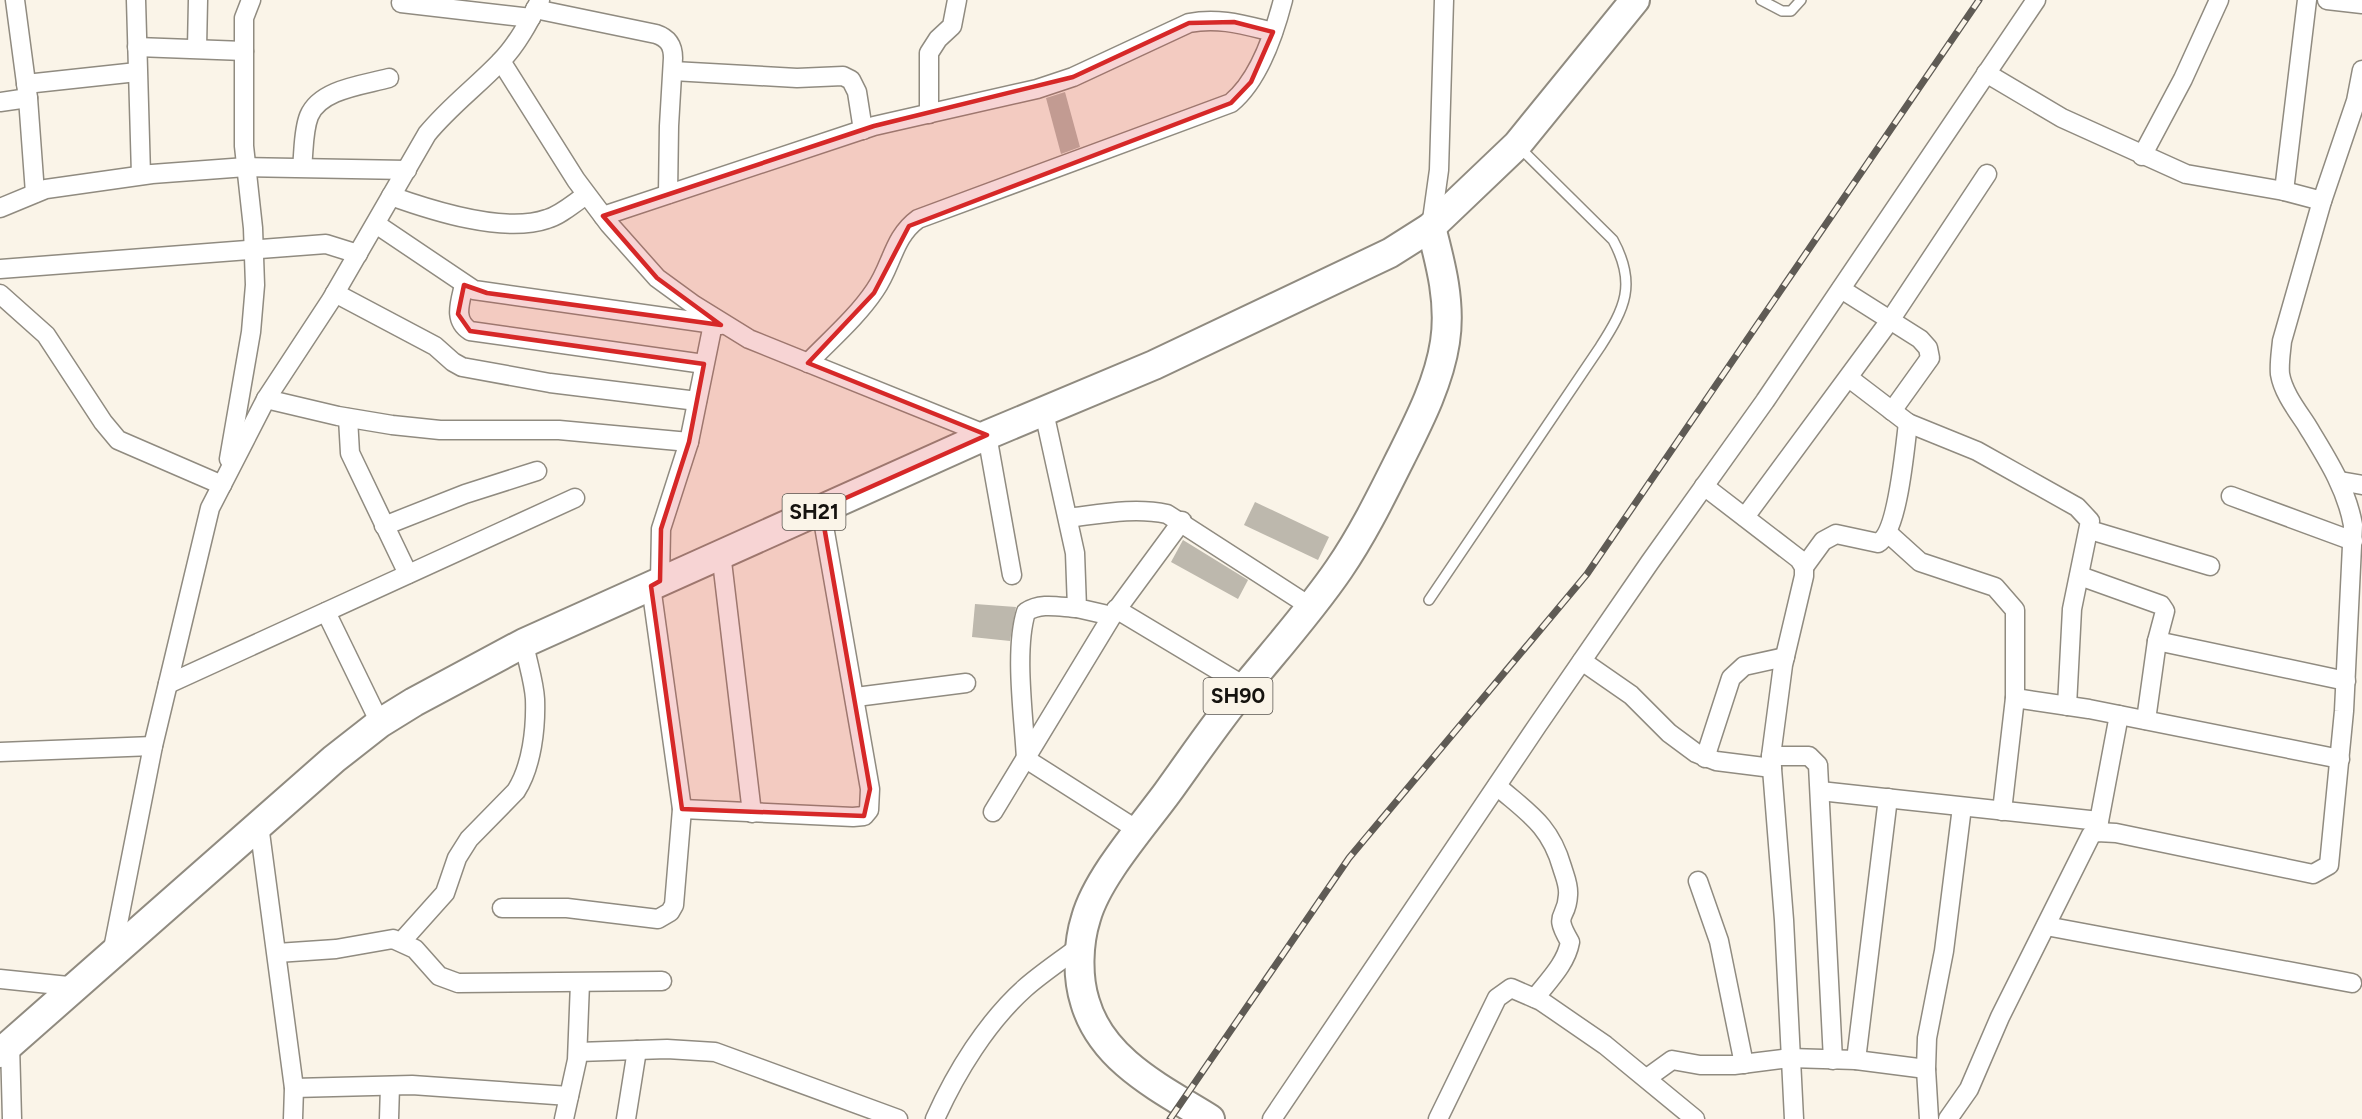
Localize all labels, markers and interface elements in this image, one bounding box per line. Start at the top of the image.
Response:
road number: SH21 [782,494,846,530]
road number: SH90 [1204,678,1272,714]

